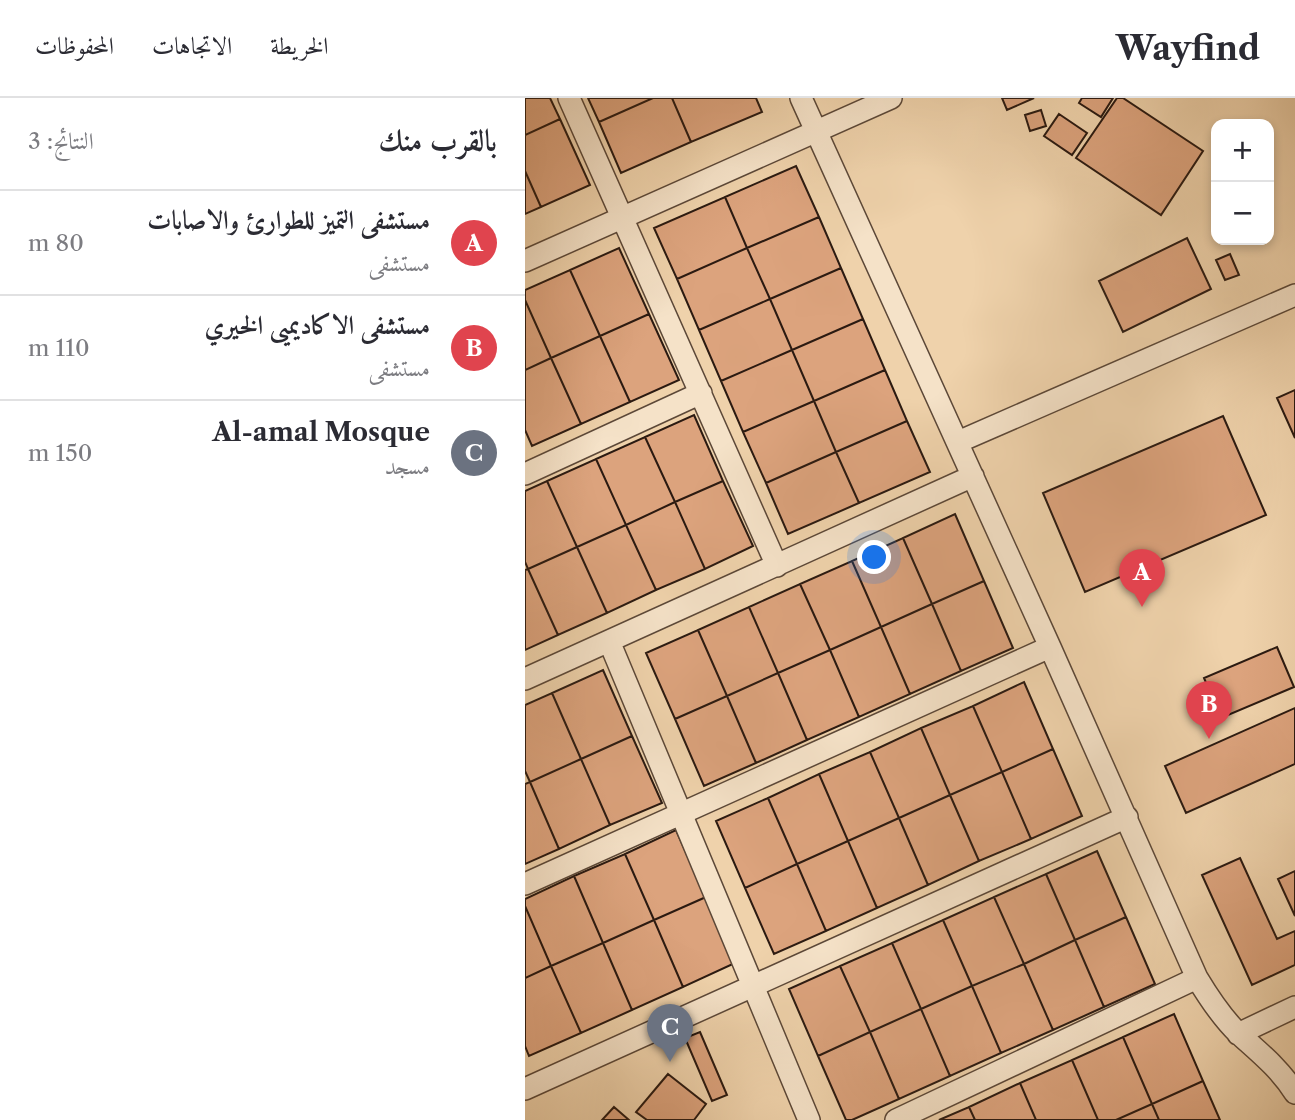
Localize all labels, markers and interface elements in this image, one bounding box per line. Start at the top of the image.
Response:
text: Wayfind [1116,28,1260,69]
text: المحفوظات [35,31,114,60]
text: الاتجاهات [152,31,232,60]
text: الخريطة [270,31,329,60]
map controls [1211,119,1274,245]
button: + [1211,119,1274,182]
text: بالقرب منك [379,122,497,159]
text: النتائج: 3 [28,127,94,155]
button: − [1211,182,1274,245]
text: مستشفى التميز للطوارئ والاصابات [147,204,430,236]
text: 80 m [28,229,84,257]
text: A [465,229,483,257]
text: مستشفى [369,249,430,277]
text: مستشفى الاكاديميى الخيري [204,309,430,341]
text: 110 m [28,334,89,362]
text: B [465,334,483,362]
text: مستشفى [369,354,430,382]
text: Al-amal Mosque [212,416,430,448]
text: 150 m [28,439,92,467]
text: C [465,439,483,467]
text: مسجد [385,452,430,480]
your location [857,540,891,574]
pin: A [1119,549,1165,607]
pin: B [1186,681,1232,739]
pin: C [647,1004,693,1062]

